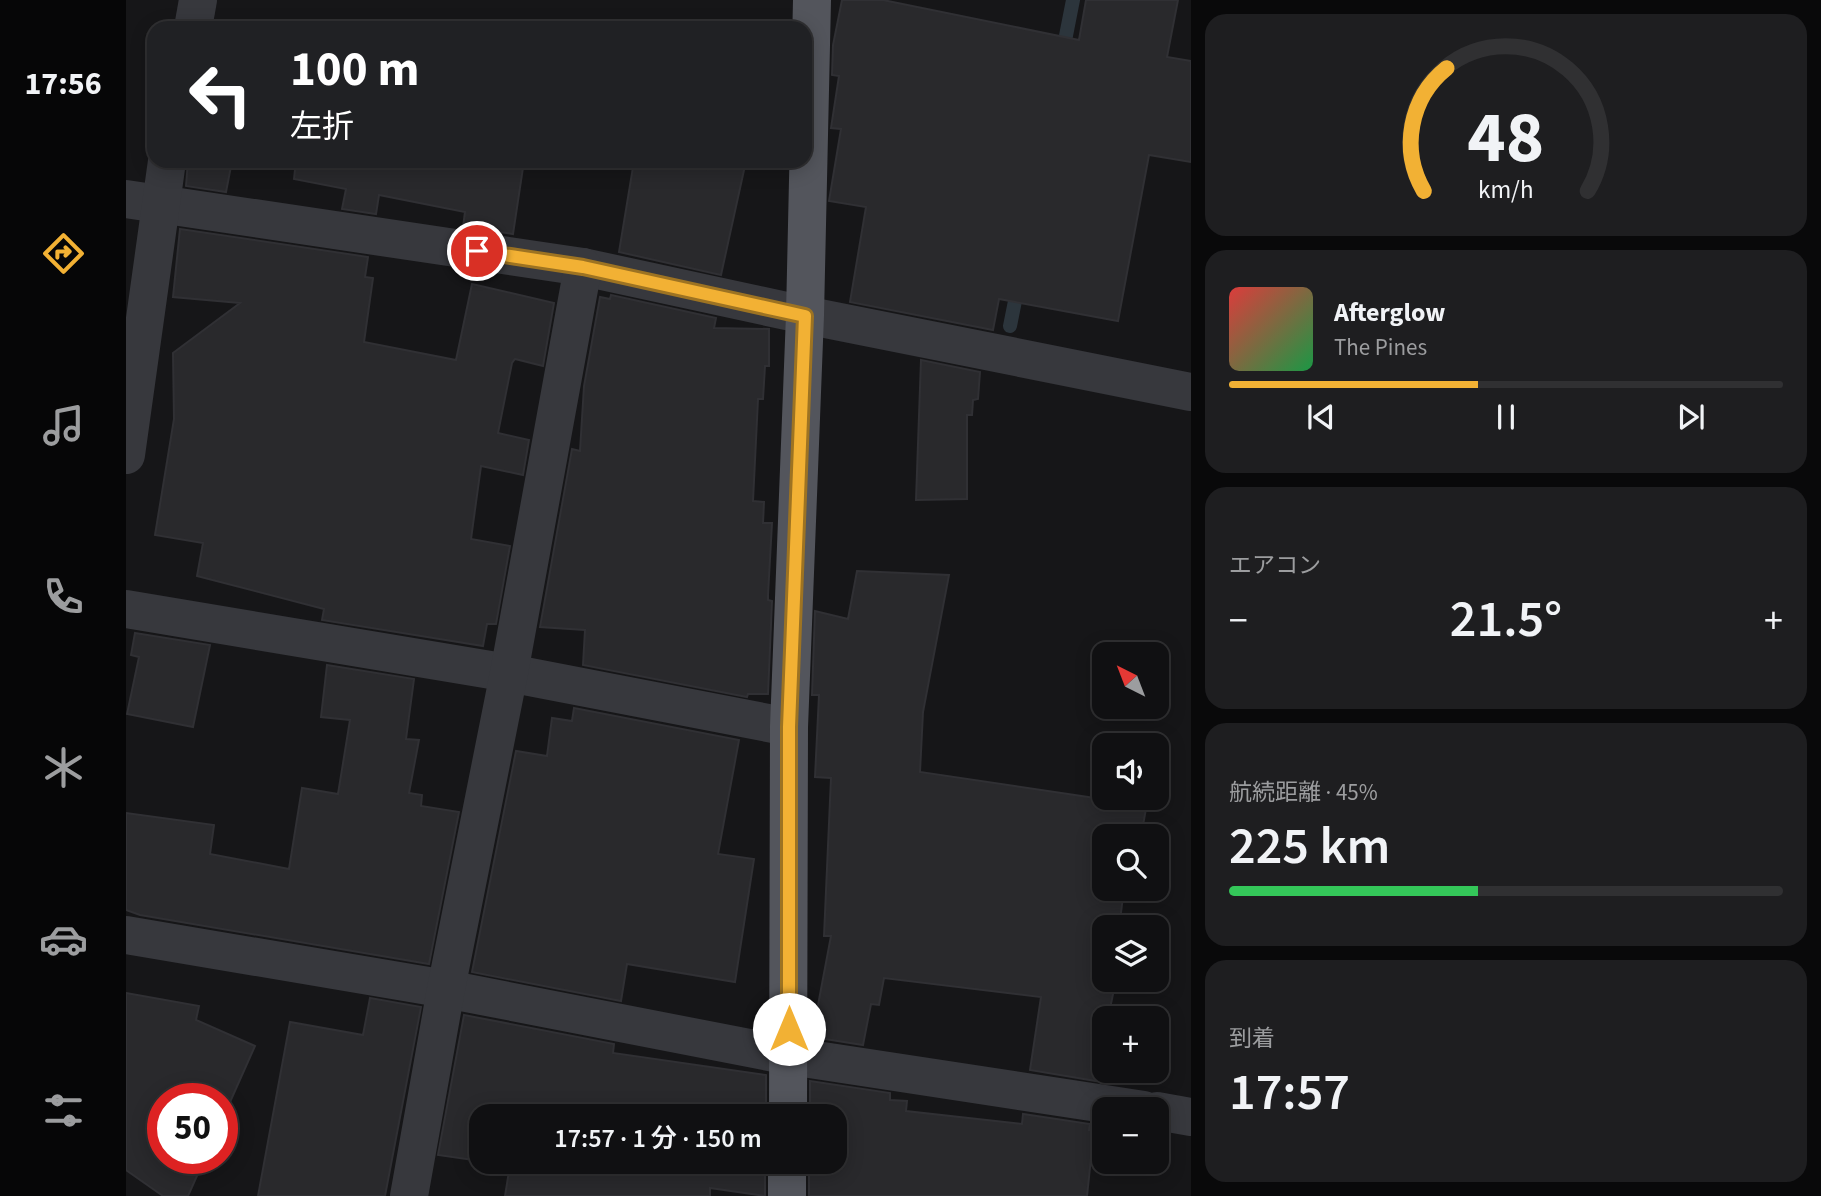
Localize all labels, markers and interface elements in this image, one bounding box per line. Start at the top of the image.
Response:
text: 100 m [290,35,419,105]
icon: left [175,49,266,140]
text: 17:56 [24,61,102,107]
text: 48 [1468,87,1544,191]
text: 左折 [290,104,354,150]
text: km/h [1478,172,1534,208]
pin [447,221,507,281]
icon: directions [39,229,88,278]
icon: arrive [458,232,496,270]
text: Afterglow [1334,294,1445,331]
text: The Pines [1334,331,1427,364]
icon: previous [1302,398,1340,436]
icon: pause [1487,398,1525,436]
icon: next [1672,398,1710,436]
icon: music [39,401,88,450]
text: エアコン [1229,549,1321,582]
icon: phone [39,572,88,621]
text: 21.5° [1450,583,1562,657]
text: − [1229,594,1248,648]
text: + [1764,594,1783,648]
north arrow [1092,642,1169,719]
map controls [1092,642,1169,1174]
button: sound [1092,733,1169,810]
icon: climate [39,743,88,792]
text: 航続距離 · 45% [1229,776,1378,809]
text: 225 km [1229,810,1390,884]
button: search [1092,824,1169,901]
icon: car [39,915,88,964]
button: layers [1092,915,1169,992]
position arrow [752,992,826,1066]
button: + [1092,1006,1169,1083]
text: 到着 [1229,1022,1275,1055]
text: 17:57 [1229,1056,1350,1130]
speed limit sign: 50 [147,1083,238,1174]
icon: filters [39,1086,88,1135]
button: − [1092,1097,1169,1174]
text: 17:57 · 1 分 · 150 m [554,1120,762,1157]

